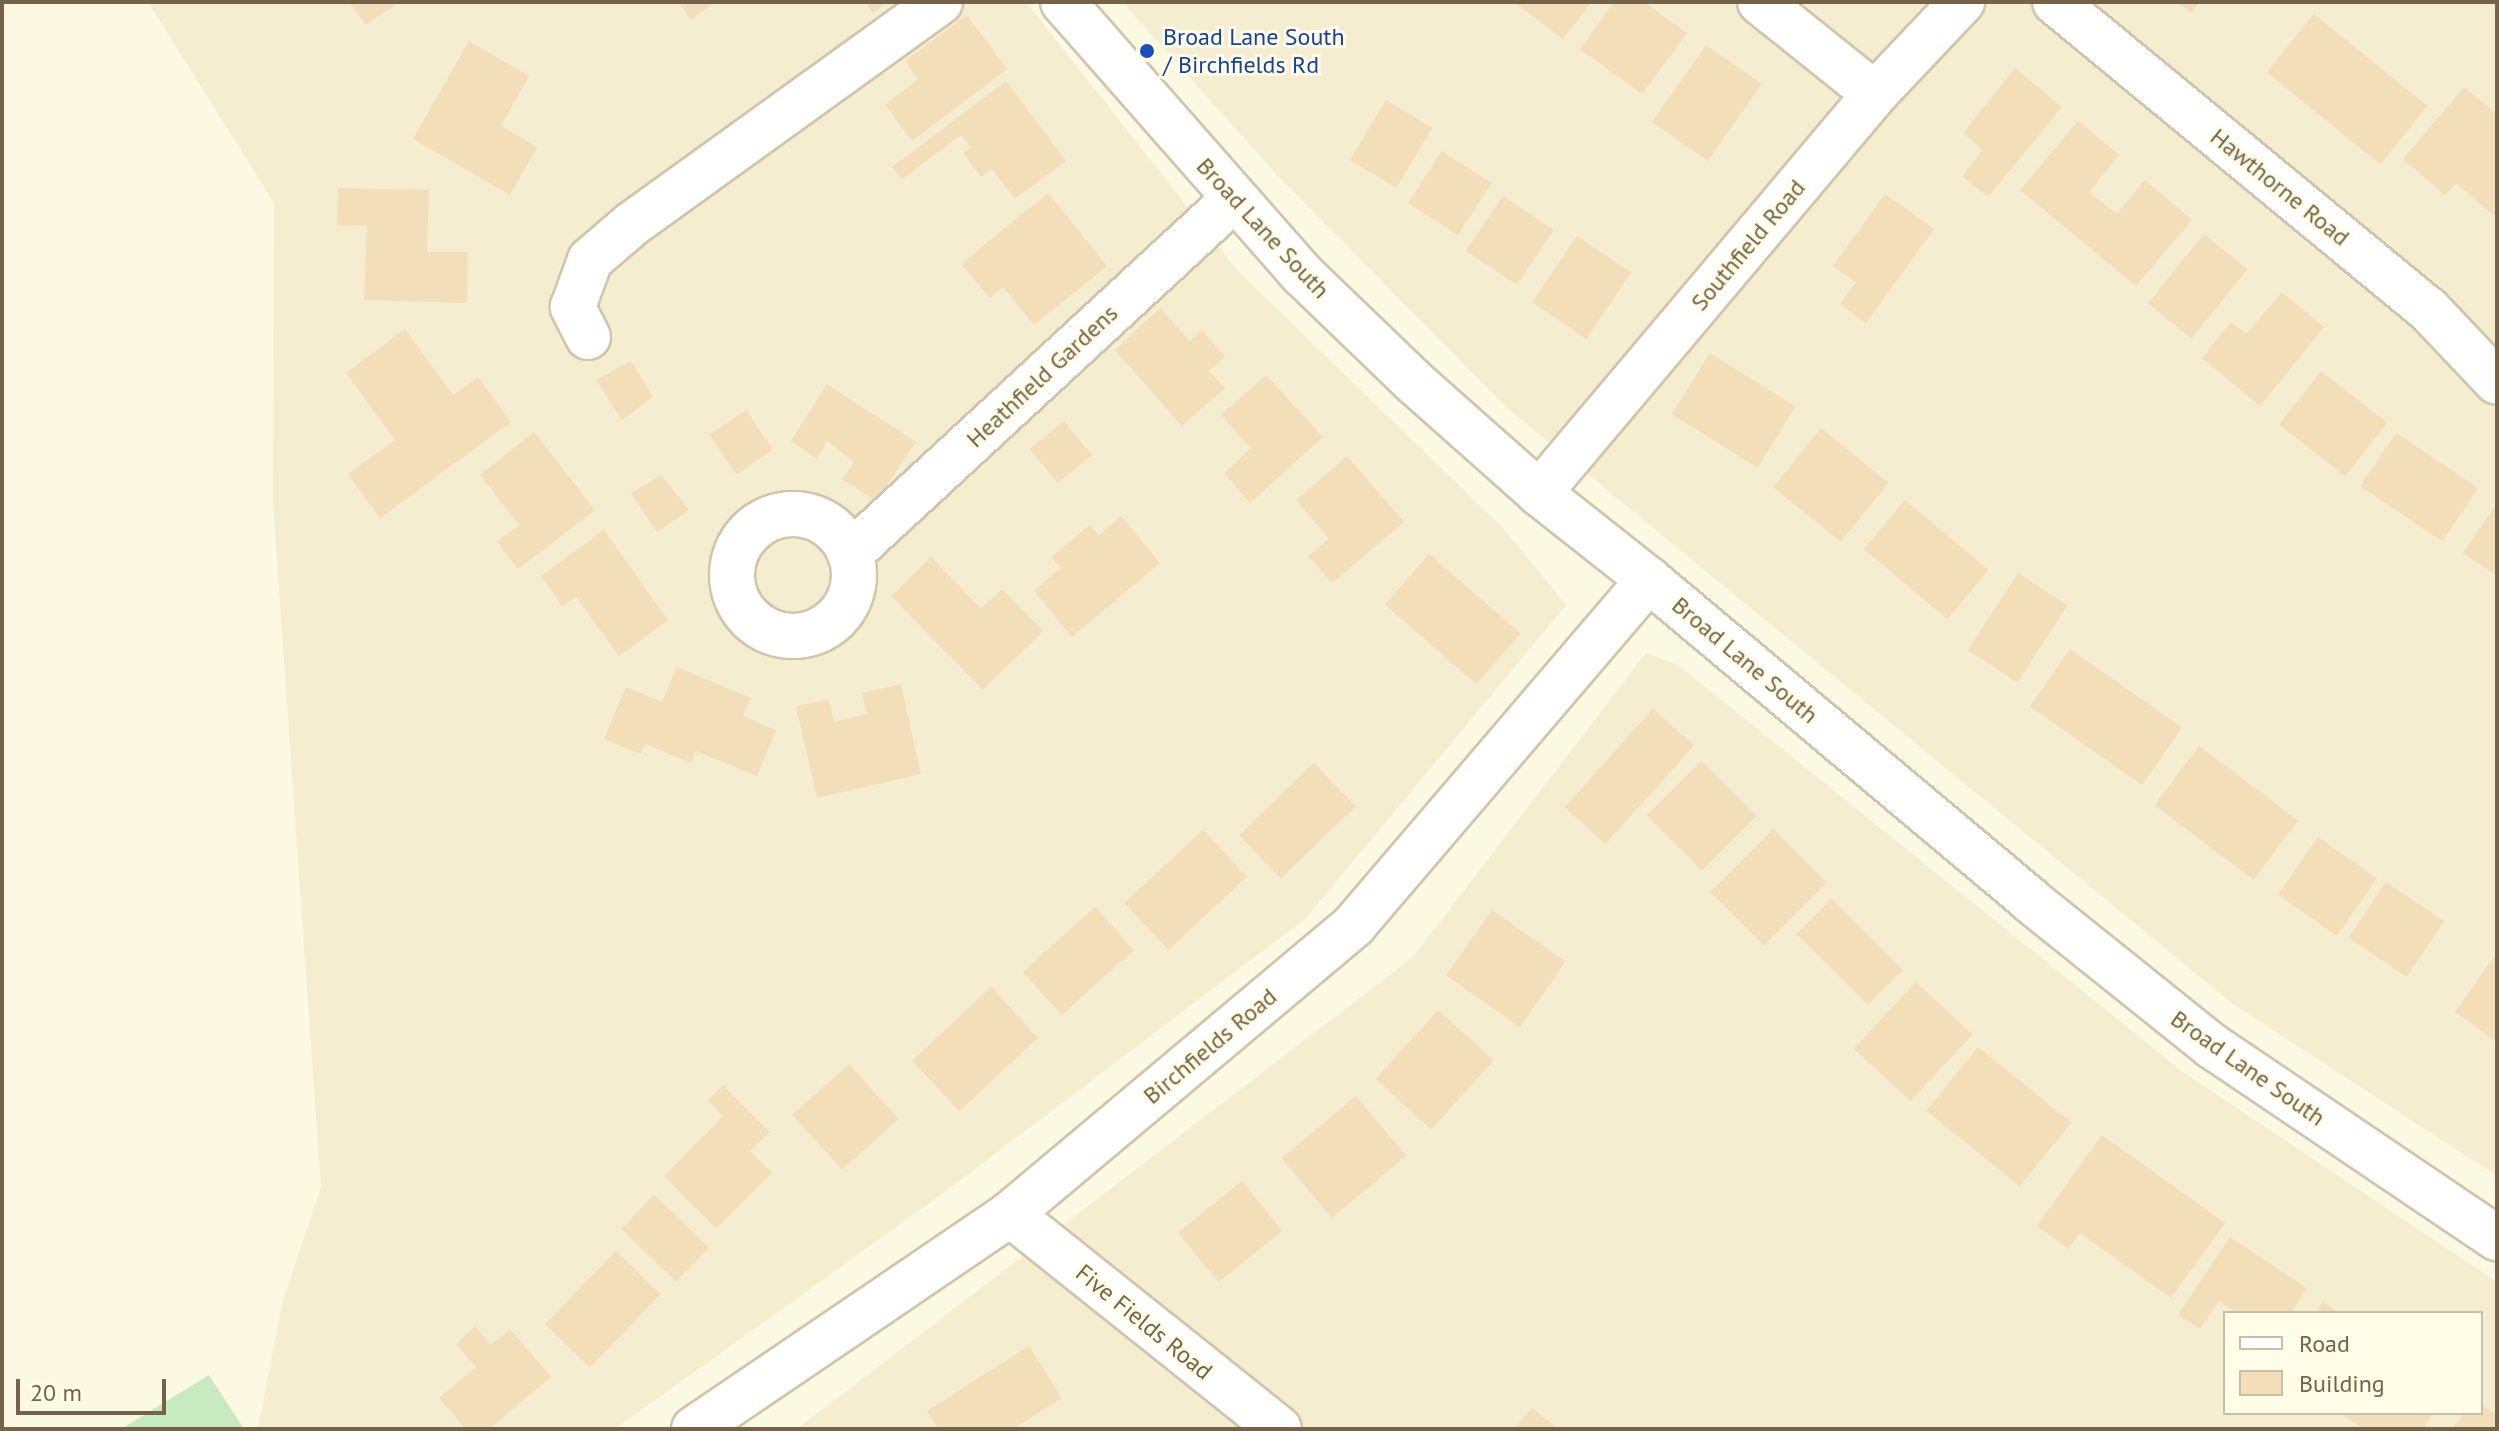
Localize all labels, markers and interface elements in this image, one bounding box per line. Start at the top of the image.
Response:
place label: Broad Lane South / Birchfields Rd [1163,23,1345,79]
marker: Broad Lane South / Birchfields Rd [1138,42,1156,60]
street label: Hawthorne Road [2205,122,2355,252]
street label: Broad Lane South [1191,152,1335,304]
street label: Southfield Road [1685,174,1811,316]
street label: Heathfield Gardens [960,299,1124,453]
street label: Broad Lane South [1666,591,1824,729]
street label: Birchfields Road [1138,982,1282,1110]
street label: Broad Lane South [2165,1004,2331,1132]
street label: Five Fields Road [1070,1258,1218,1386]
legend [2223,1311,2483,1415]
text: Road [2299,1328,2350,1359]
scale bar [20,1363,170,1413]
text: Building [2299,1368,2385,1399]
text: 20 m [30,1377,82,1408]

